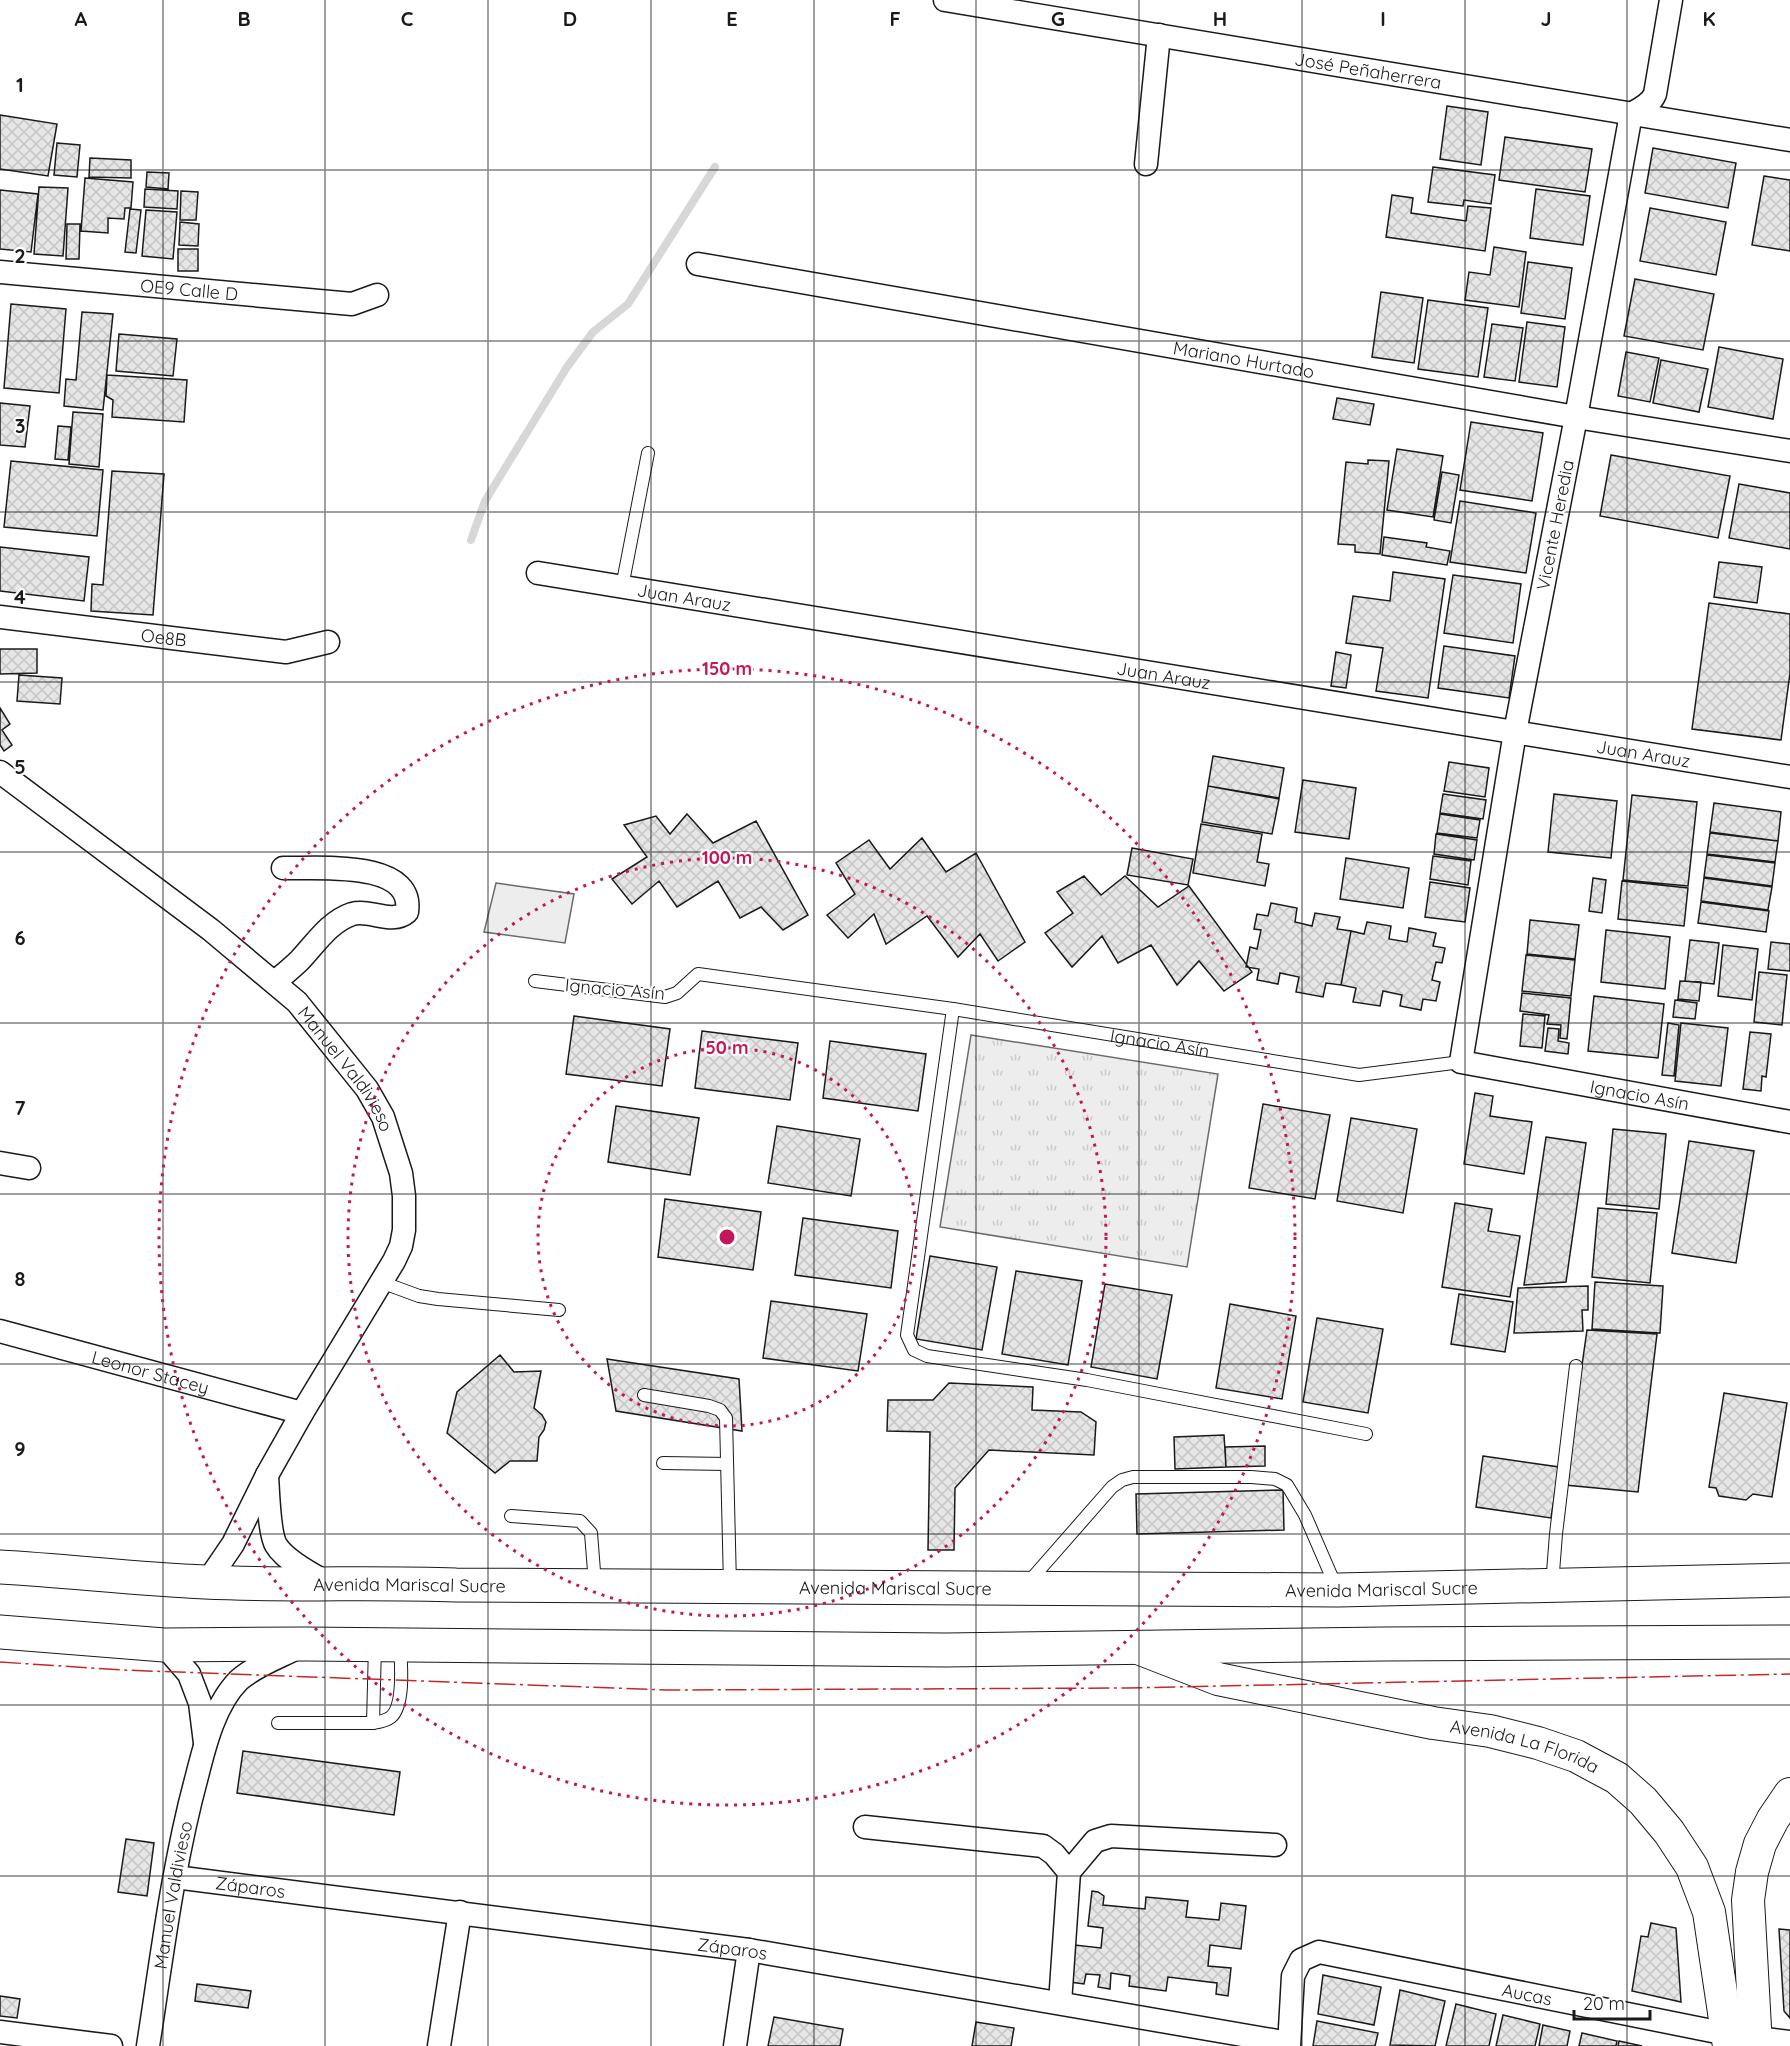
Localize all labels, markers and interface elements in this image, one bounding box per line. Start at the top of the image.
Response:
text: A [75,6,88,31]
text: B [237,6,251,31]
text: C [401,6,414,31]
text: D [563,6,577,31]
text: E [726,6,738,31]
text: F [889,6,901,31]
text: G [1051,6,1065,31]
text: H [1213,6,1227,31]
text: I [1380,6,1386,31]
text: J [1540,6,1552,31]
text: K [1702,6,1716,31]
street label: José Peñaherrera [1293,47,1443,94]
text: 1 [16,72,24,97]
text: 2 [14,243,26,268]
street label: OE9 Calle D [139,273,239,305]
street label: Mariano Hurtado [1172,336,1316,383]
text: 3 [15,413,25,438]
street label: Vicente Heredia [1531,458,1579,592]
street label: Juan Arauz [635,578,733,616]
text: 4 [14,584,26,609]
street label: Oe8B [140,623,188,651]
street label: Juan Arauz [1115,656,1212,694]
text: 150 m [702,657,752,680]
street label: Juan Arauz [1595,734,1692,772]
text: 5 [14,754,26,779]
text: 100 m [702,846,752,869]
text: 6 [14,925,26,950]
street label: Ignacio Asín [564,973,666,1005]
street label: Manuel Valdivieso [293,1001,398,1134]
street label: Ignacio Asín [1109,1023,1211,1062]
text: 50 m [705,1036,749,1059]
street label: Ignacio Asín [1588,1074,1691,1115]
text: 7 [15,1095,26,1120]
centre of rings [717,1227,737,1247]
text: 8 [15,1266,26,1291]
street label: Leonor Stacey [89,1345,212,1399]
text: 9 [14,1436,26,1461]
street label: Avenida Mariscal Sucre [313,1572,506,1597]
street label: Avenida Mariscal Sucre [799,1575,992,1600]
street label: Avenida Mariscal Sucre [1285,1575,1478,1602]
street label: Avenida La Florida [1449,1714,1603,1778]
street label: Manuel Valdivieso [148,1819,197,1971]
street label: Záparos [214,1871,287,1902]
street label: Záparos [696,1932,769,1964]
street label: Aucas [1500,1978,1554,2010]
scale bar [1574,1983,1650,2021]
text: 20 m [1583,1992,1625,2015]

